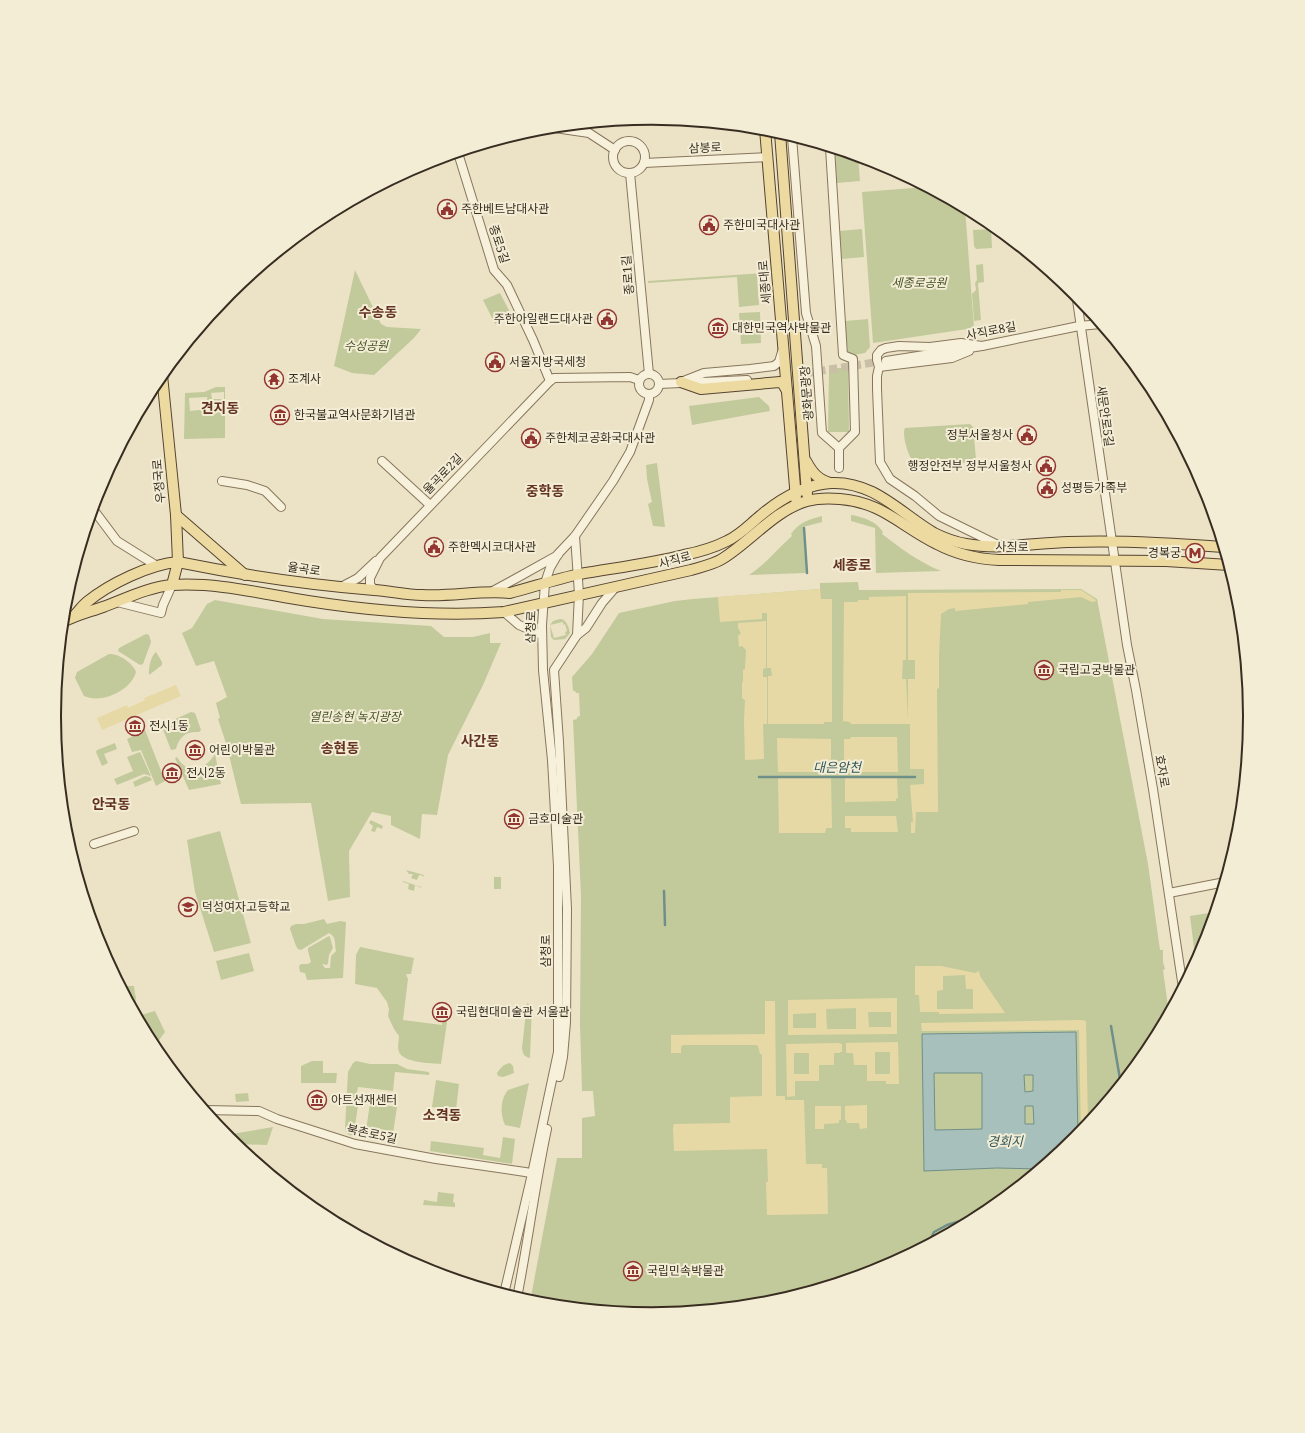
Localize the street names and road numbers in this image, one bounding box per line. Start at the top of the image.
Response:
street label: 삼봉로 [688,138,722,157]
street label: 종로5길 [485,222,514,265]
street label: 종로1길 [617,254,638,296]
street label: 세종대로 [754,259,775,305]
street label: 사직로8길 [964,317,1017,344]
street label: 광화문광장 [796,365,817,421]
street label: 새문안로5길 [1093,384,1118,448]
street label: 율곡로2길 [419,449,466,498]
street label: 우정국로 [148,458,169,504]
street label: 사직로 [995,538,1029,555]
street label: 사직로 [657,547,693,572]
street label: 율곡로 [286,558,322,579]
street label: 삼청로 [521,610,540,644]
street label: 효자로 [1151,753,1174,789]
street label: 삼청로 [537,934,554,968]
street label: 북촌로5길 [345,1120,399,1147]

